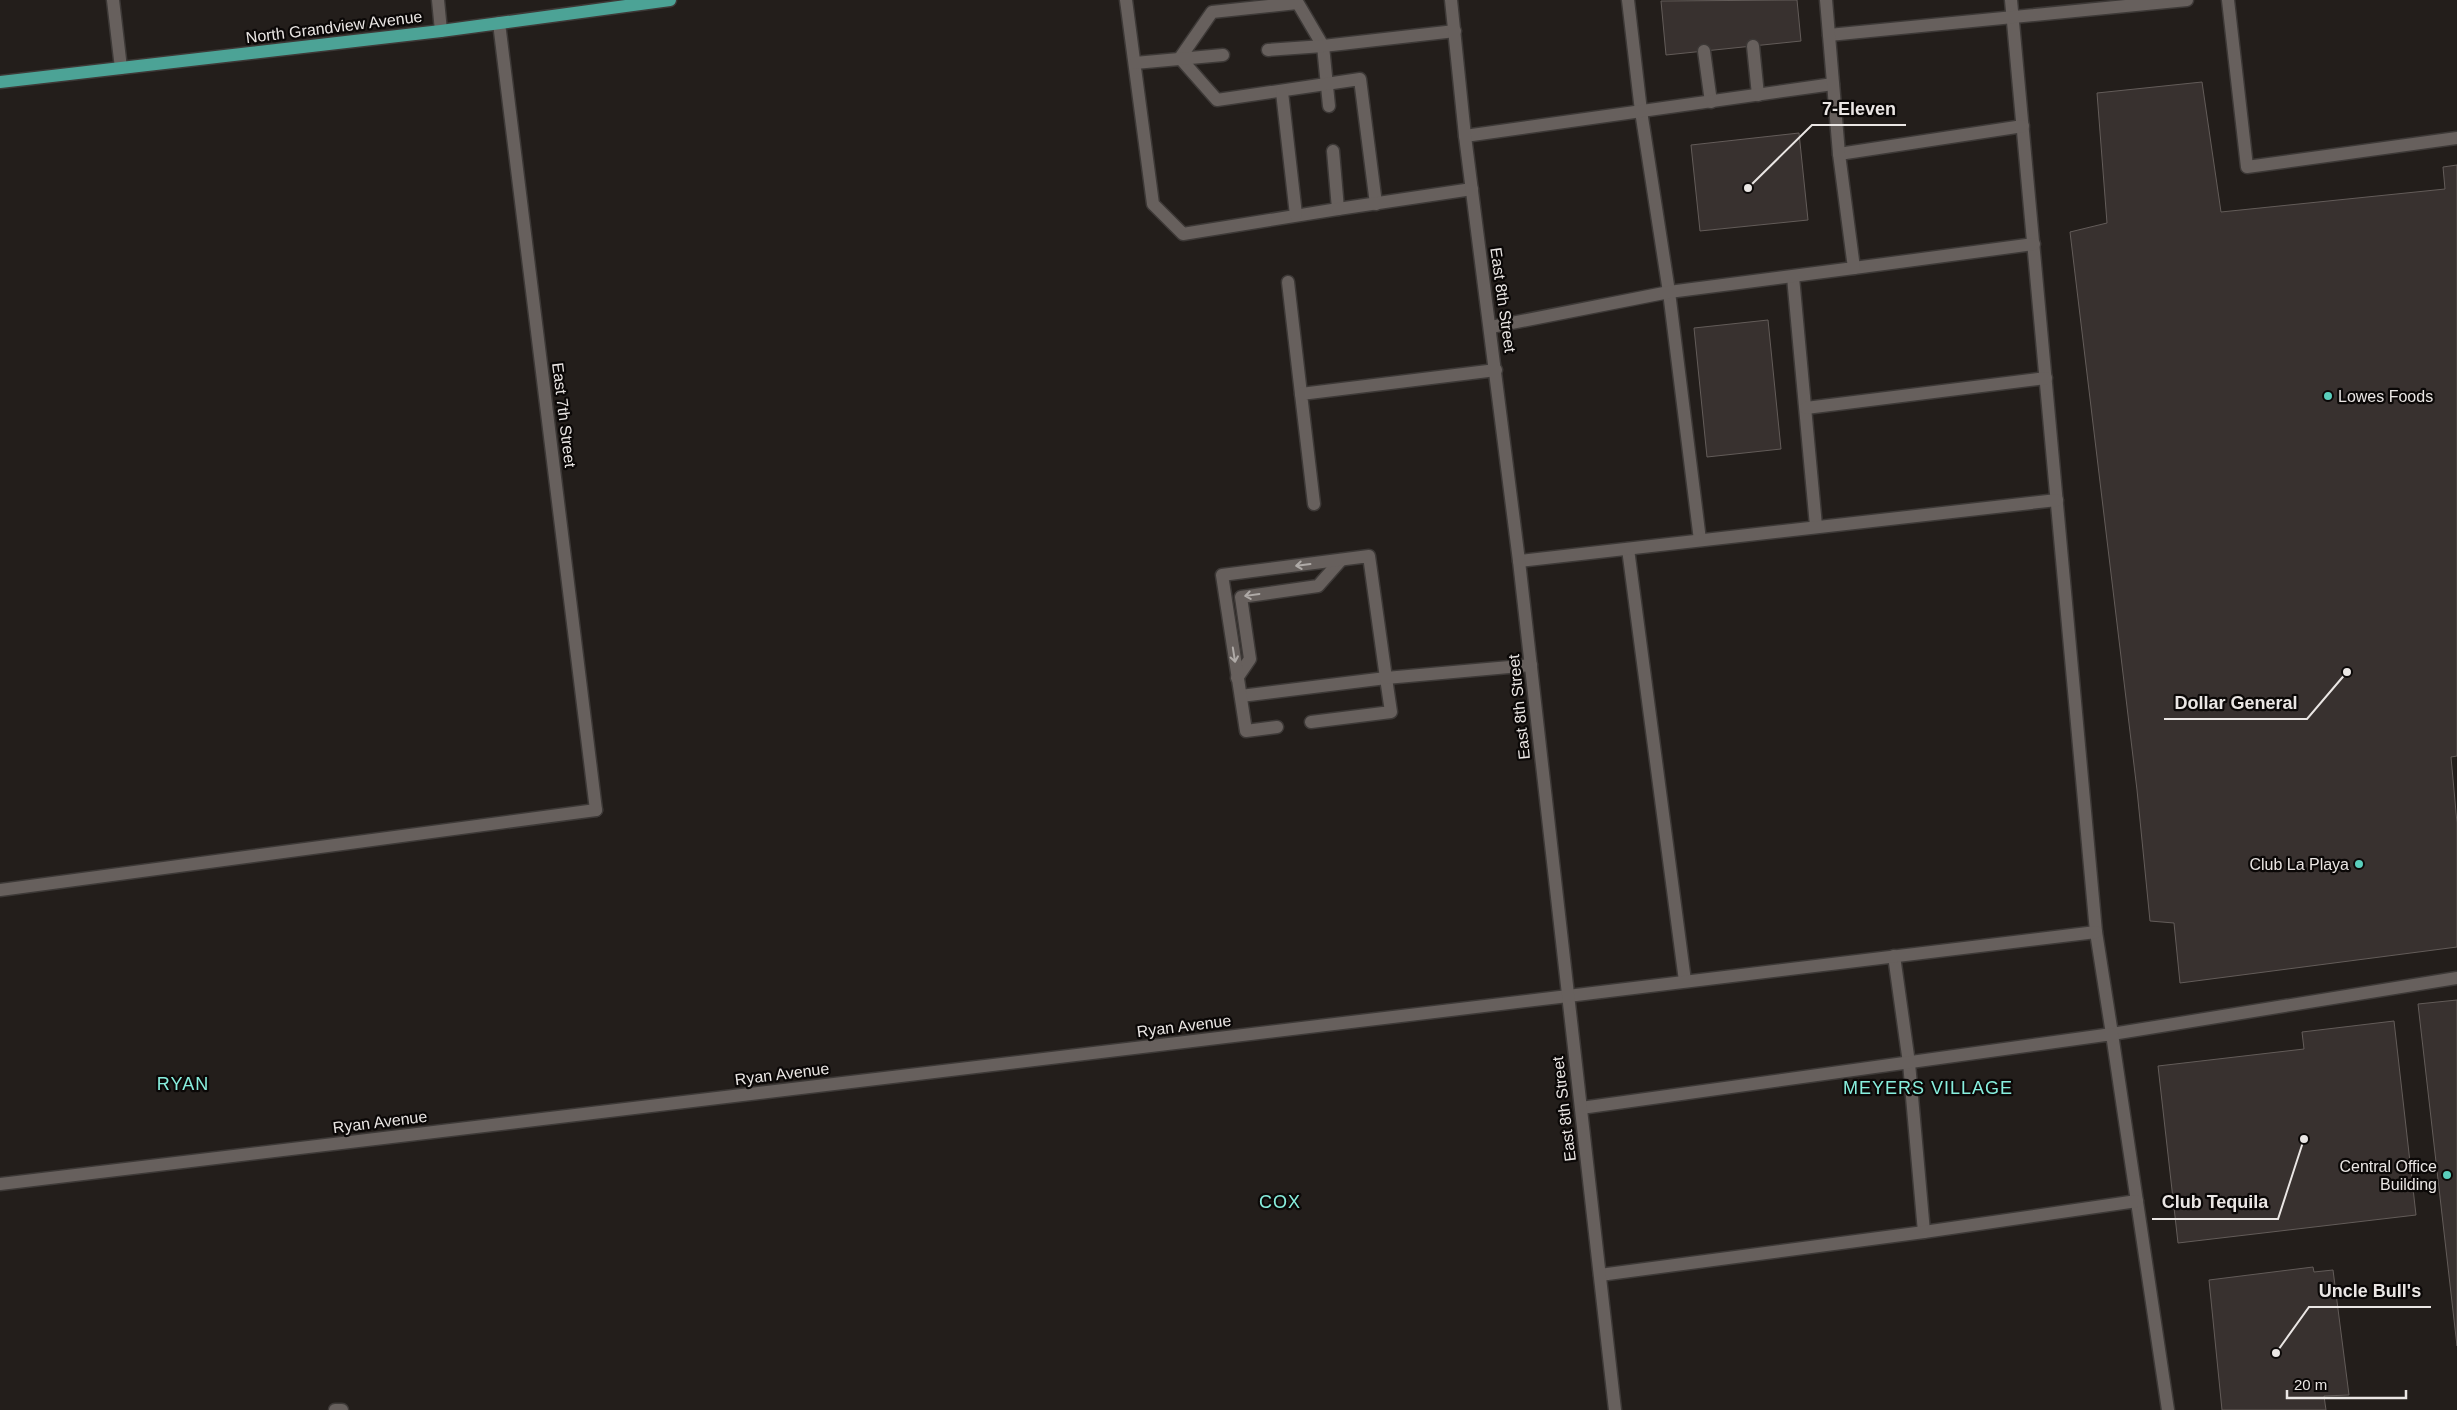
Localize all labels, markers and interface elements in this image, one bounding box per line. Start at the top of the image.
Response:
street label: North Grandview Avenue [245,8,423,46]
callout: 7-Eleven [1812,92,1906,125]
text: 7-Eleven [1822,99,1896,119]
street label: East 8th Street [1487,246,1519,354]
street label: East 7th Street [549,361,579,469]
place label: Lowes Foods [2338,388,2433,405]
marker: Lowes Foods [2322,390,2334,402]
one-way arrow [1296,560,1312,570]
one-way arrow [1244,591,1260,601]
one-way arrow [1229,646,1239,662]
street label: East 8th Street [1505,653,1533,761]
callout: Dollar General [2164,686,2307,719]
text: Dollar General [2174,693,2298,713]
place label: Club La Playa [2249,856,2349,873]
marker: Club La Playa [2353,858,2365,870]
street label: Ryan Avenue [1136,1012,1232,1040]
street label: East 8th Street [1549,1055,1579,1163]
street label: Ryan Avenue [734,1060,830,1088]
district label: RYAN [157,1074,209,1094]
district label: MEYERS VILLAGE [1843,1078,2013,1098]
street label: Ryan Avenue [332,1108,428,1136]
place label: Central Office Building [2339,1158,2437,1193]
marker: Central Office Building [2441,1169,2453,1181]
callout: Club Tequila [2152,1186,2278,1219]
district label: COX [1259,1192,1301,1212]
text: Club Tequila [2162,1192,2269,1212]
callout: Uncle Bull's [2309,1274,2431,1307]
text: Uncle Bull's [2319,1281,2421,1301]
scale bar [2287,1368,2406,1400]
text: 20 m [2294,1376,2327,1393]

